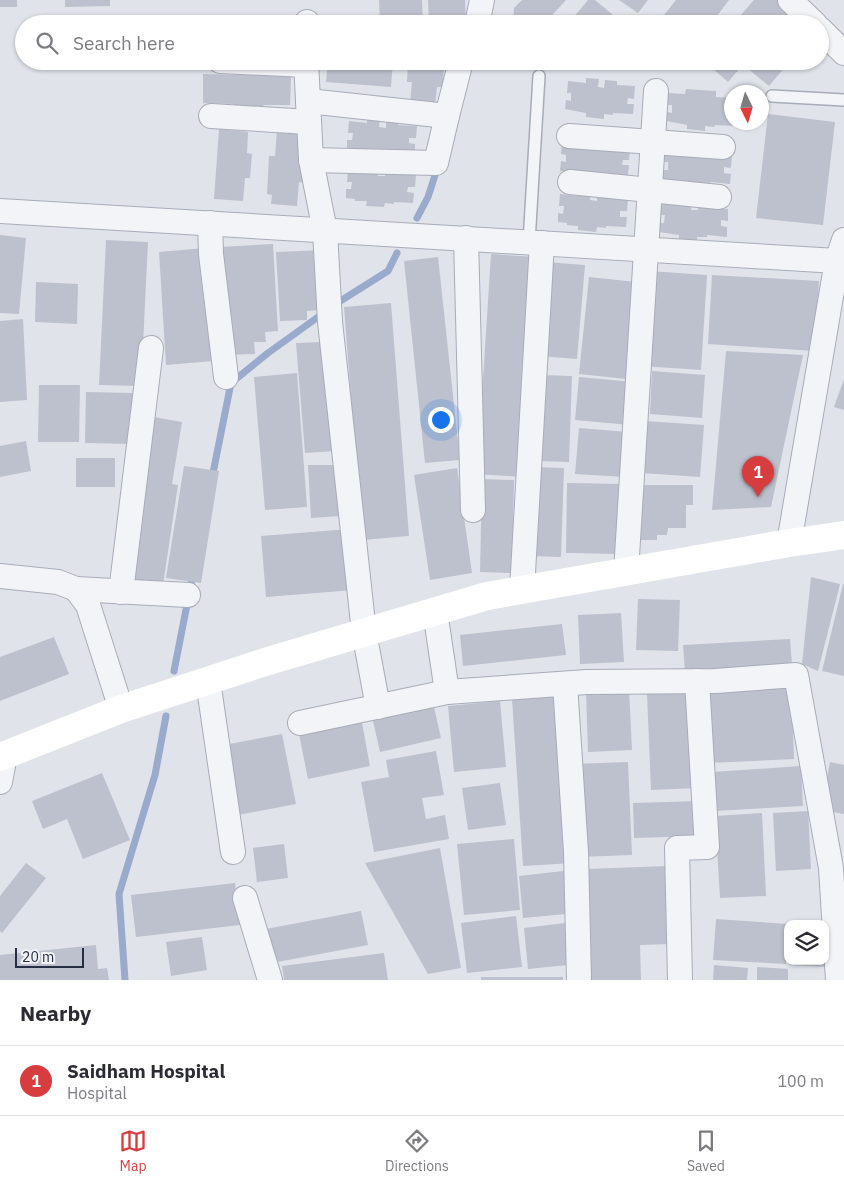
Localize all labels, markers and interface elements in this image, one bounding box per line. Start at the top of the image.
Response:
search box [15,15,829,70]
icon: search [33,29,61,57]
text: Search here [73,31,175,55]
north arrow [724,85,769,130]
your location [428,407,454,433]
pin: 1 [742,456,774,497]
map controls [784,920,829,965]
button: layers [784,920,829,965]
scale bar [15,945,84,968]
text: 20 m [22,948,54,966]
text: Nearby [20,999,91,1027]
text: Saidham Hospital [67,1059,225,1083]
text: 1 [31,1071,41,1091]
text: 100 m [777,1071,824,1091]
text: Hospital [67,1083,127,1103]
tab: Map [119,1127,147,1175]
tab: Directions [385,1127,449,1175]
tab: Saved [687,1127,725,1175]

